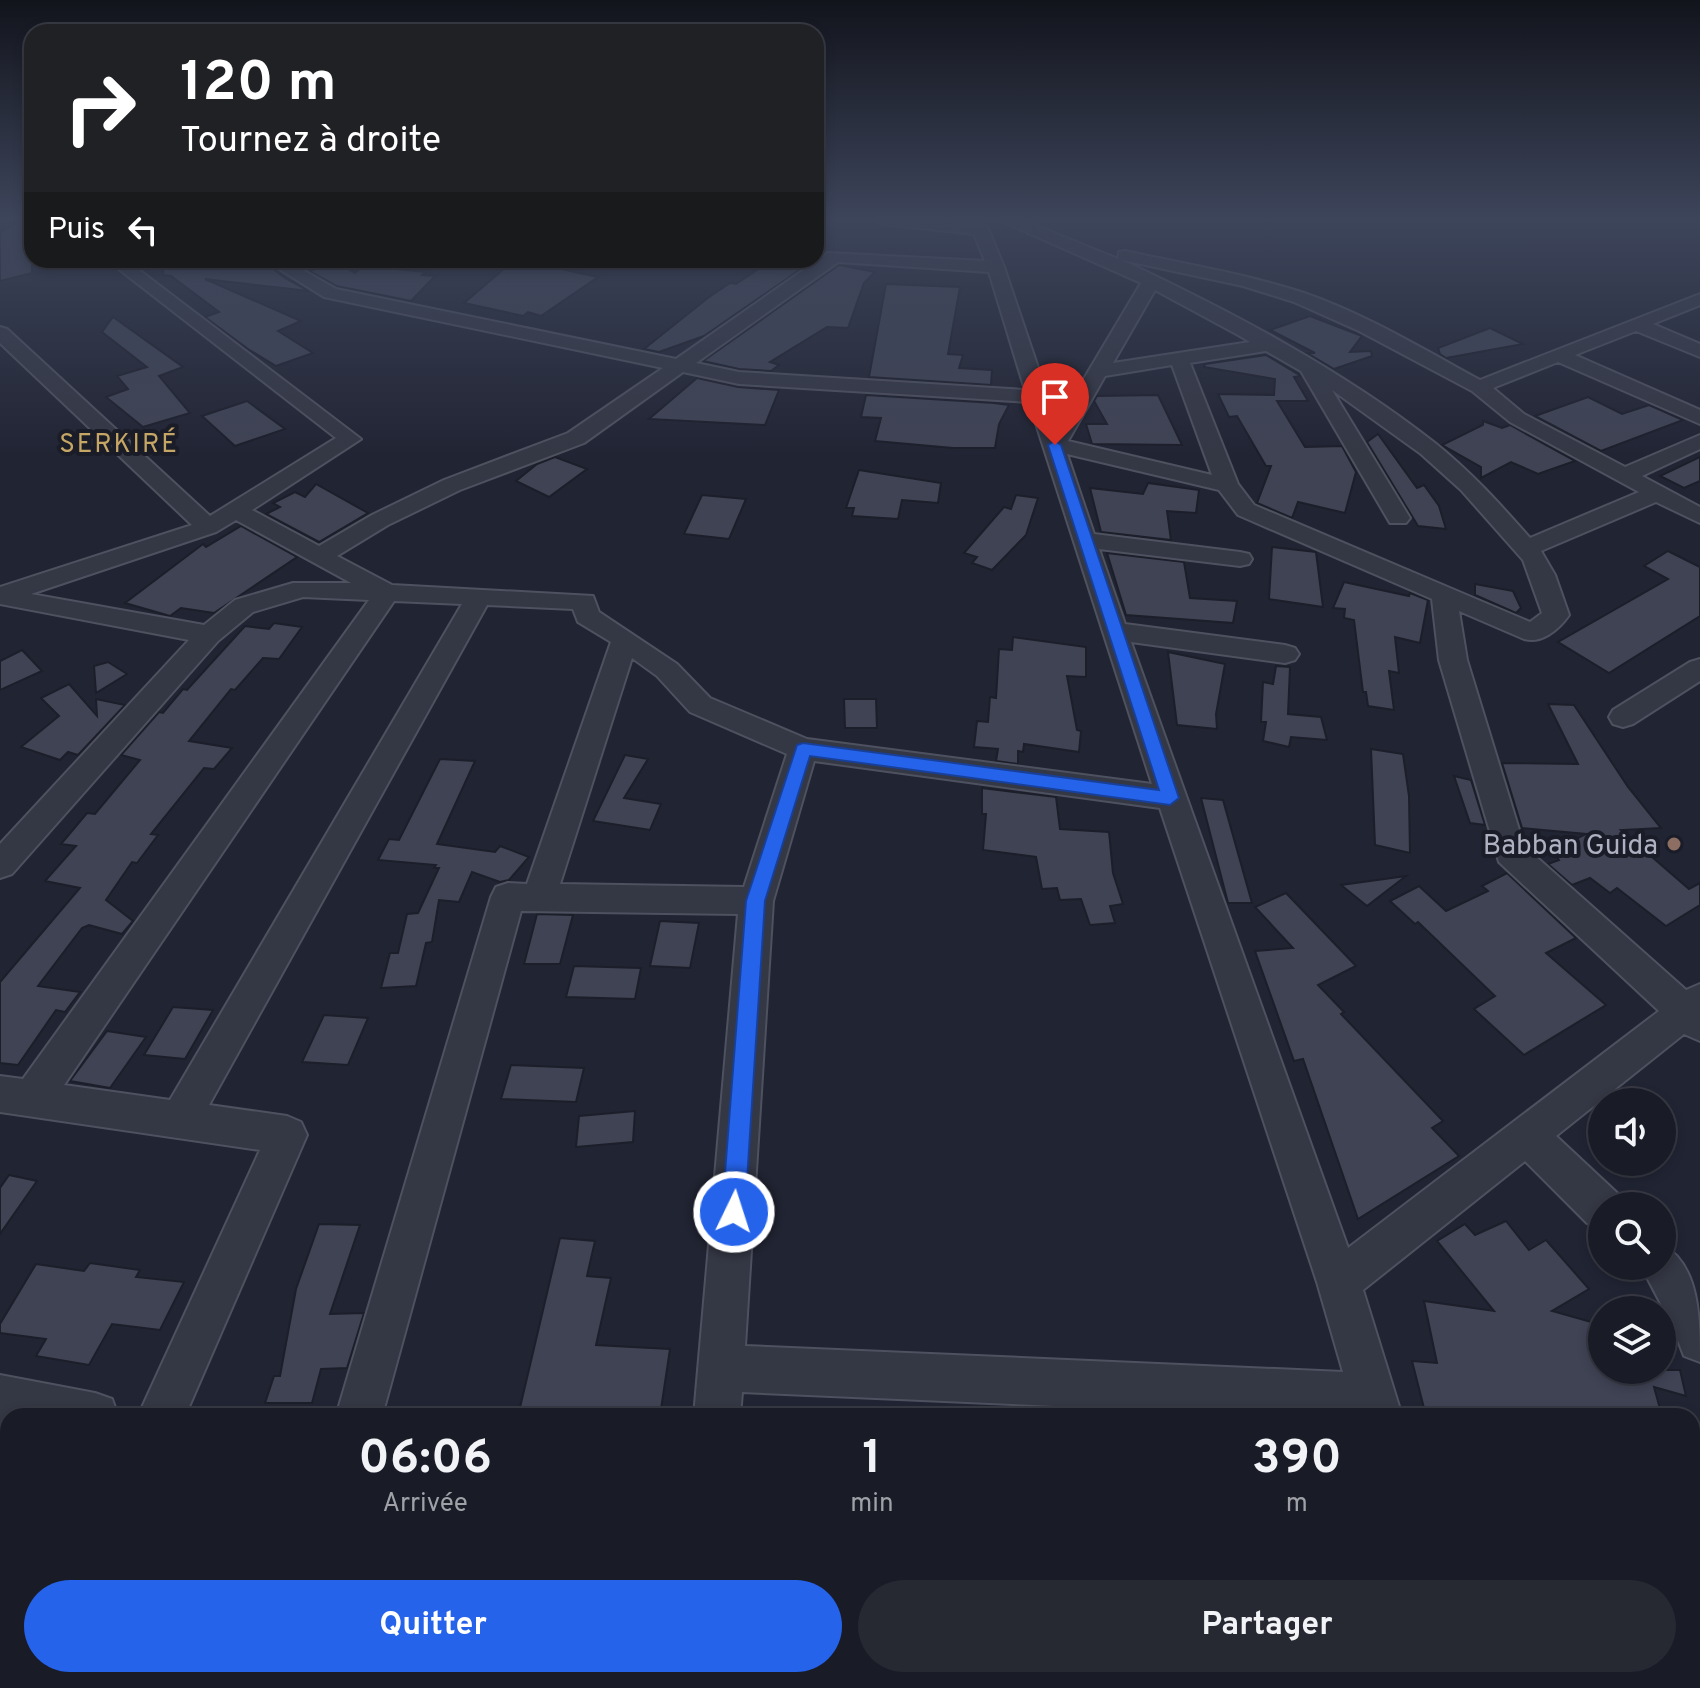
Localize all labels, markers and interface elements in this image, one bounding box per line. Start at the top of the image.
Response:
text: 120 m [180,50,337,120]
icon: right [48,56,152,160]
text: Tournez à droite [180,119,441,165]
icon: left [121,208,165,252]
text: Puis [48,212,105,249]
pin [1021,363,1089,445]
icon: arrive [1033,375,1077,419]
district label: SERKIRÉ [59,427,179,462]
place label: Babban Guida [1483,829,1658,865]
marker: Babban Guida [1665,835,1683,853]
map controls [1588,1088,1676,1384]
button: sound [1588,1088,1676,1176]
position arrow [692,1170,776,1254]
button: search [1588,1192,1676,1280]
button: layers [1588,1296,1676,1384]
text: 06:06 [358,1430,492,1490]
text: 1 [862,1430,881,1490]
text: 390 [1252,1430,1342,1490]
text: Arrivée [382,1488,468,1521]
text: min [850,1488,894,1521]
text: m [1286,1488,1308,1521]
button: Quitter [24,1580,842,1672]
button: Partager [858,1580,1676,1672]

